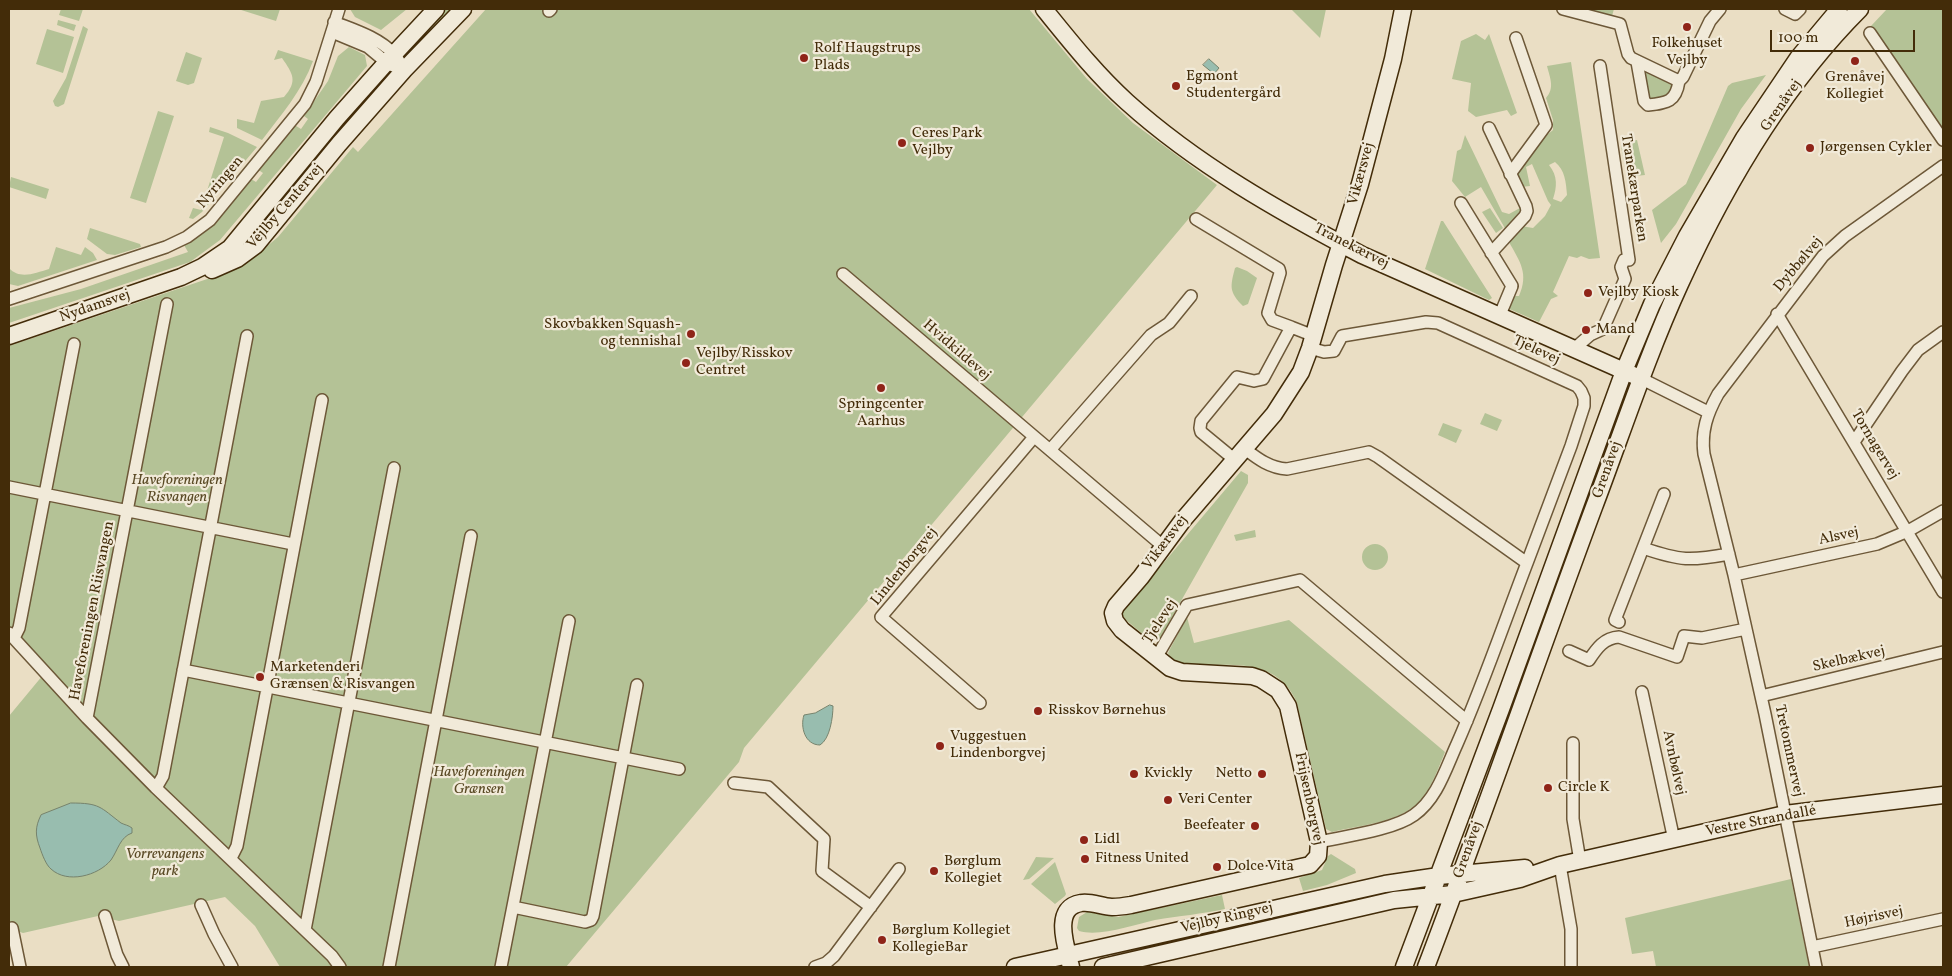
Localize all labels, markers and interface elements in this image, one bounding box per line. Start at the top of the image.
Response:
scale bar [1772,20,1917,52]
marker: Folkehuset Vejlby [1681,21,1693,33]
text: 100 m [1778,28,1818,49]
place label: Folkehuset Vejlby [1651,35,1723,70]
place label: Rolf Haugstrups Plads [814,40,921,75]
marker: Rolf Haugstrups Plads [798,52,810,64]
marker: Grenåvej Kollegiet [1849,55,1861,67]
place label: Egmont Studentergård [1186,68,1281,103]
place label: Grenåvej Kollegiet [1825,69,1885,104]
street label: Grenåvej [1758,76,1806,136]
marker: Egmont Studentergård [1170,80,1182,92]
place label: Ceres Park Vejlby [912,125,982,160]
street label: Tranekærparken [1616,133,1650,243]
marker: Ceres Park Vejlby [896,137,908,149]
place label: Jørgensen Cykler [1820,139,1932,157]
street label: Vikærsvej [1345,141,1379,207]
marker: Jørgensen Cykler [1804,142,1816,154]
street label: Nyringen [194,153,248,213]
street label: Vejlby Centervej [244,161,328,253]
street label: Tranekærvej [1310,220,1392,274]
street label: Dybbølvej [1771,234,1827,296]
place label: Vejlby Kiosk [1598,284,1679,302]
street label: Nydamsvej [57,287,133,327]
marker: Vejlby Kiosk [1582,287,1594,299]
place label: Skovbakken Squash- og tennishal [544,316,681,351]
street label: Hvidkildevej [918,317,994,385]
place label: Mand [1596,321,1635,339]
marker: Mand [1580,324,1592,336]
marker: Skovbakken Squash- og tennishal [685,328,697,340]
street label: Tjelevej [1510,332,1562,370]
place label: Vejlby/Risskov Centret [696,345,793,380]
marker: Vejlby/Risskov Centret [680,357,692,369]
marker: Springcenter Aarhus [875,382,887,394]
place label: Springcenter Aarhus [838,396,924,431]
street label: Tornagervej [1846,407,1902,483]
street label: Grenåvej [1589,439,1627,501]
park label: Haveforeningen Risvangen [131,472,223,507]
street label: Vikærsvej [1139,512,1193,574]
street label: Haveforeningen Riisvangen [67,520,119,702]
street label: Lindenborgvej [868,524,942,610]
street label: Alsvej [1817,524,1861,550]
street label: Tjelevej [1140,596,1182,648]
street label: Skelbækvej [1811,643,1887,677]
place label: Marketenderi Grænsen & Risvangen [270,659,415,694]
marker: Marketenderi Grænsen & Risvangen [254,671,266,683]
place label: Risskov Børnehus [1048,702,1166,720]
street label: Tretommervej [1769,703,1807,799]
marker: Risskov Børnehus [1032,705,1044,717]
place label: Vuggestuen Lindenborgvej [950,728,1046,763]
street label: Avnbølvej [1657,729,1689,797]
marker: Vuggestuen Lindenborgvej [934,740,946,752]
street label: Frijsenborgvej [1289,751,1327,847]
park label: Haveforeningen Grænsen [433,764,525,799]
place label: Kvickly [1144,765,1193,783]
place label: Netto [1216,765,1252,783]
marker: Kvickly [1128,768,1140,780]
marker: Netto [1256,768,1268,780]
place label: Circle K [1558,779,1610,797]
marker: Circle K [1542,782,1554,794]
place label: Veri Center [1178,791,1252,809]
marker: Veri Center [1162,794,1174,806]
street label: Vestre Strandallé [1704,802,1818,842]
place label: Beefeater [1183,817,1245,835]
street label: Grenåvej [1450,819,1488,881]
marker: Beefeater [1249,820,1261,832]
place label: Lidl [1094,831,1120,849]
marker: Lidl [1078,834,1090,846]
park label: Vorrevangens park [125,846,205,881]
place label: Fitness United [1095,850,1189,868]
place label: Børglum Kollegiet [944,853,1002,888]
marker: Fitness United [1079,853,1091,865]
place label: Dolce Vita [1227,858,1294,876]
marker: Dolce Vita [1211,861,1223,873]
marker: Børglum Kollegiet [928,865,940,877]
street label: Vejlby Ringvej [1179,900,1275,938]
street label: Højrisvej [1843,903,1905,933]
place label: Børglum Kollegiet KollegieBar [892,922,1011,957]
marker: Børglum Kollegiet KollegieBar [876,934,888,946]

